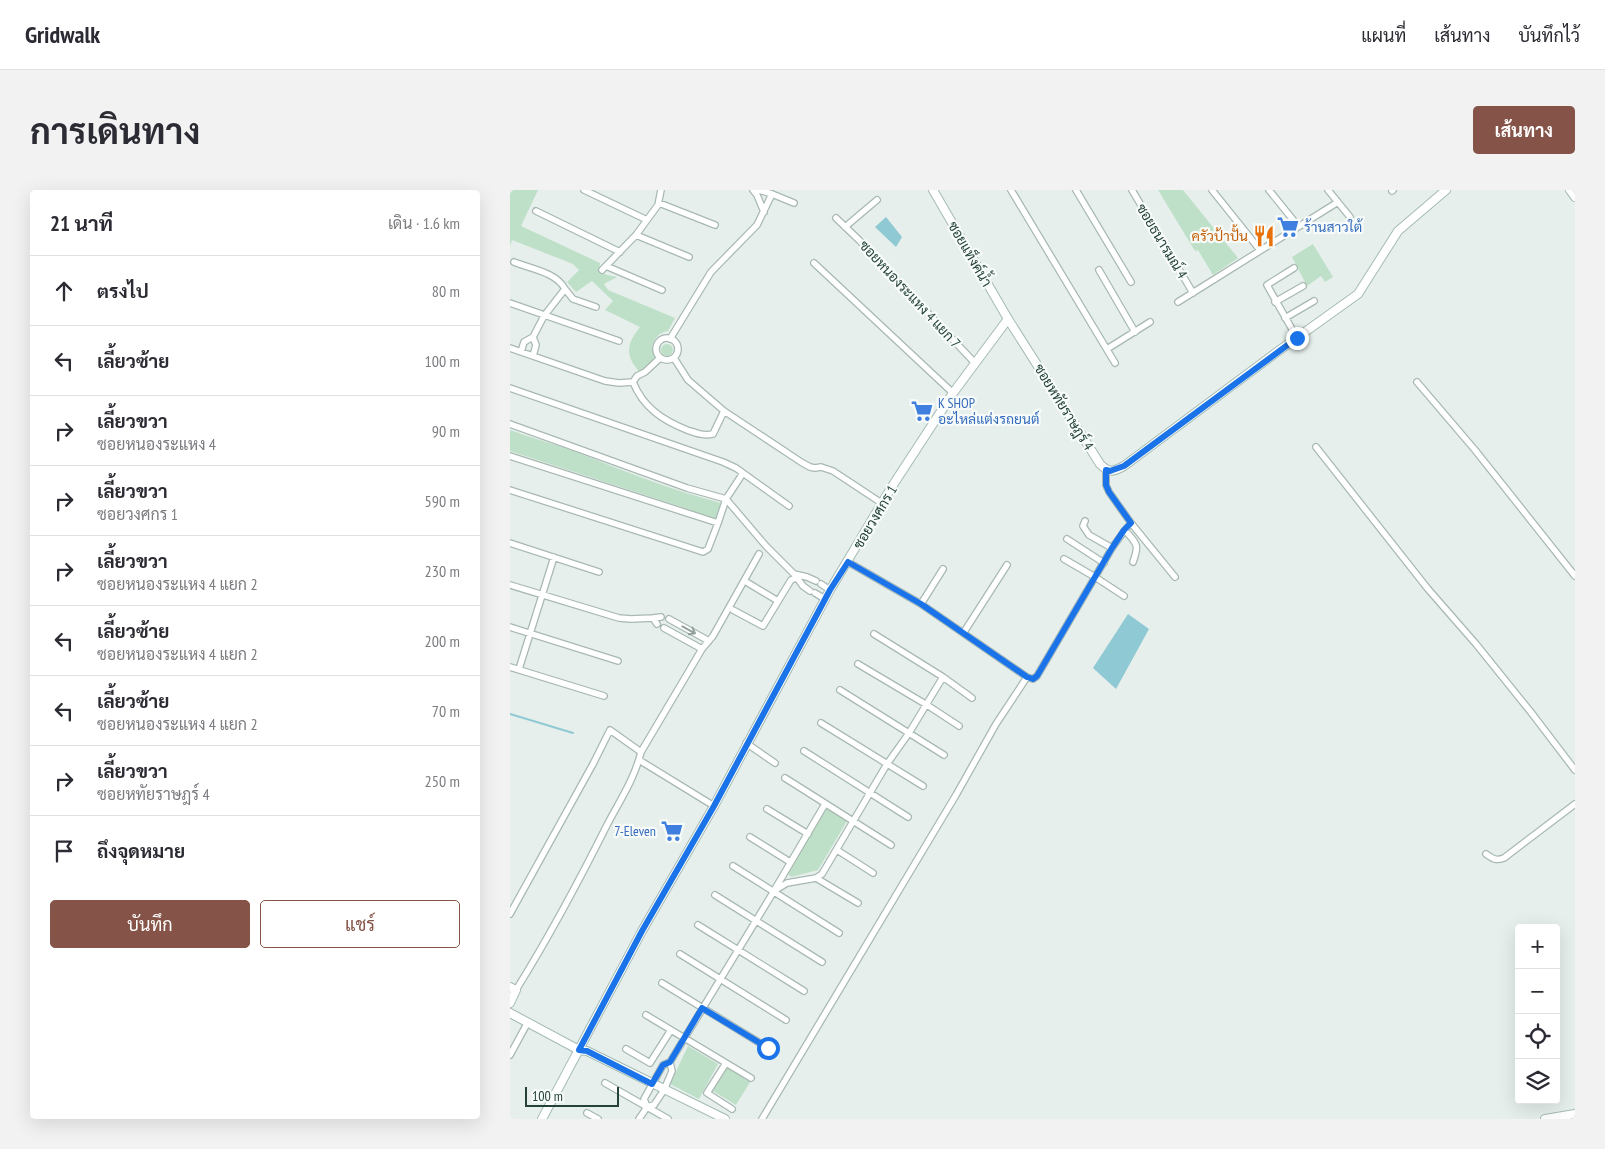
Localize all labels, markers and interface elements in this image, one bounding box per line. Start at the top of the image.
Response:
text: Gridwalk [25,19,100,50]
text: แผนที่ [1361,24,1406,47]
text: เส้นทาง [1434,24,1490,47]
text: บันทึกไว้ [1518,24,1580,47]
button: เส้นทาง [1473,106,1575,154]
text: การเดินทาง [30,108,200,154]
street label: ซอยธนารมณ์ 4 [1133,200,1192,282]
text: 21 นาที [50,210,113,237]
text: เดิน · 1.6 km [388,213,460,233]
supermarket icon: ร้านสาวใต้ [1275,214,1301,240]
street label: ซอยแท็งค์น้ำ [944,217,999,290]
place label: ร้านสาวใต้ [1304,218,1363,236]
restaurant icon: ครัวป้าปั้น [1251,223,1277,249]
place label: ครัวป้าปั้น [1192,224,1248,245]
street label: ซอยหนองระแหง 4 แยก 7 [855,236,965,352]
icon: ahead [50,277,78,305]
text: ตรงไป [97,279,149,303]
text: 80 m [432,281,460,301]
route end [1286,327,1309,350]
icon: left [50,347,78,375]
text: เลี้ยวซ้าย [97,349,169,373]
text: 100 m [425,351,460,371]
street label: ซอยหทัยราษฎร์ 4 [1030,360,1098,454]
place label: K SHOP อะไหล่แต่งรถยนต์ [938,394,1039,428]
supermarket icon: K SHOP อะไหล่แต่งรถยนต์ [909,398,935,424]
text: เลี้ยวขวา [97,409,168,433]
icon: right [50,417,78,445]
text: 90 m [432,421,460,441]
text: ซอยหนองระแหง 4 [97,434,216,454]
text: เลี้ยวขวา [97,479,168,503]
street label: ซอยวงศกร 1 [849,482,901,552]
icon: right [50,487,78,515]
text: 590 m [425,491,460,511]
text: ซอยวงศกร 1 [97,504,178,524]
text: เลี้ยวขวา [97,549,168,573]
icon: right [50,557,78,585]
text: 230 m [425,561,460,581]
text: ซอยหนองระแหง 4 แยก 2 [97,574,258,594]
text: เลี้ยวซ้าย [97,619,169,643]
one-way arrow [681,626,696,635]
icon: left [50,627,78,655]
text: 200 m [425,631,460,651]
text: ซอยหนองระแหง 4 แยก 2 [97,644,258,664]
text: เลี้ยวซ้าย [97,689,169,713]
icon: left [50,697,78,725]
text: 70 m [432,701,460,721]
text: ซอยหนองระแหง 4 แยก 2 [97,714,258,734]
text: เลี้ยวขวา [97,759,168,783]
icon: right [50,767,78,795]
text: 250 m [425,771,460,791]
text: ซอยหทัยราษฎร์ 4 [97,784,210,804]
supermarket icon: 7-Eleven [659,818,685,844]
place label: 7-Eleven [614,822,656,840]
icon: arrive [50,837,78,865]
text: ถึงจุดหมาย [97,839,185,863]
button: บันทึก [50,900,250,948]
button: แชร์ [260,900,460,948]
map controls [1515,924,1560,1104]
button: + [1515,924,1560,969]
button: − [1515,969,1560,1014]
button: locate [1515,1014,1560,1059]
route start [757,1037,780,1060]
button: layers [1515,1059,1560,1104]
scale bar [525,1084,619,1107]
text: 100 m [532,1087,563,1105]

